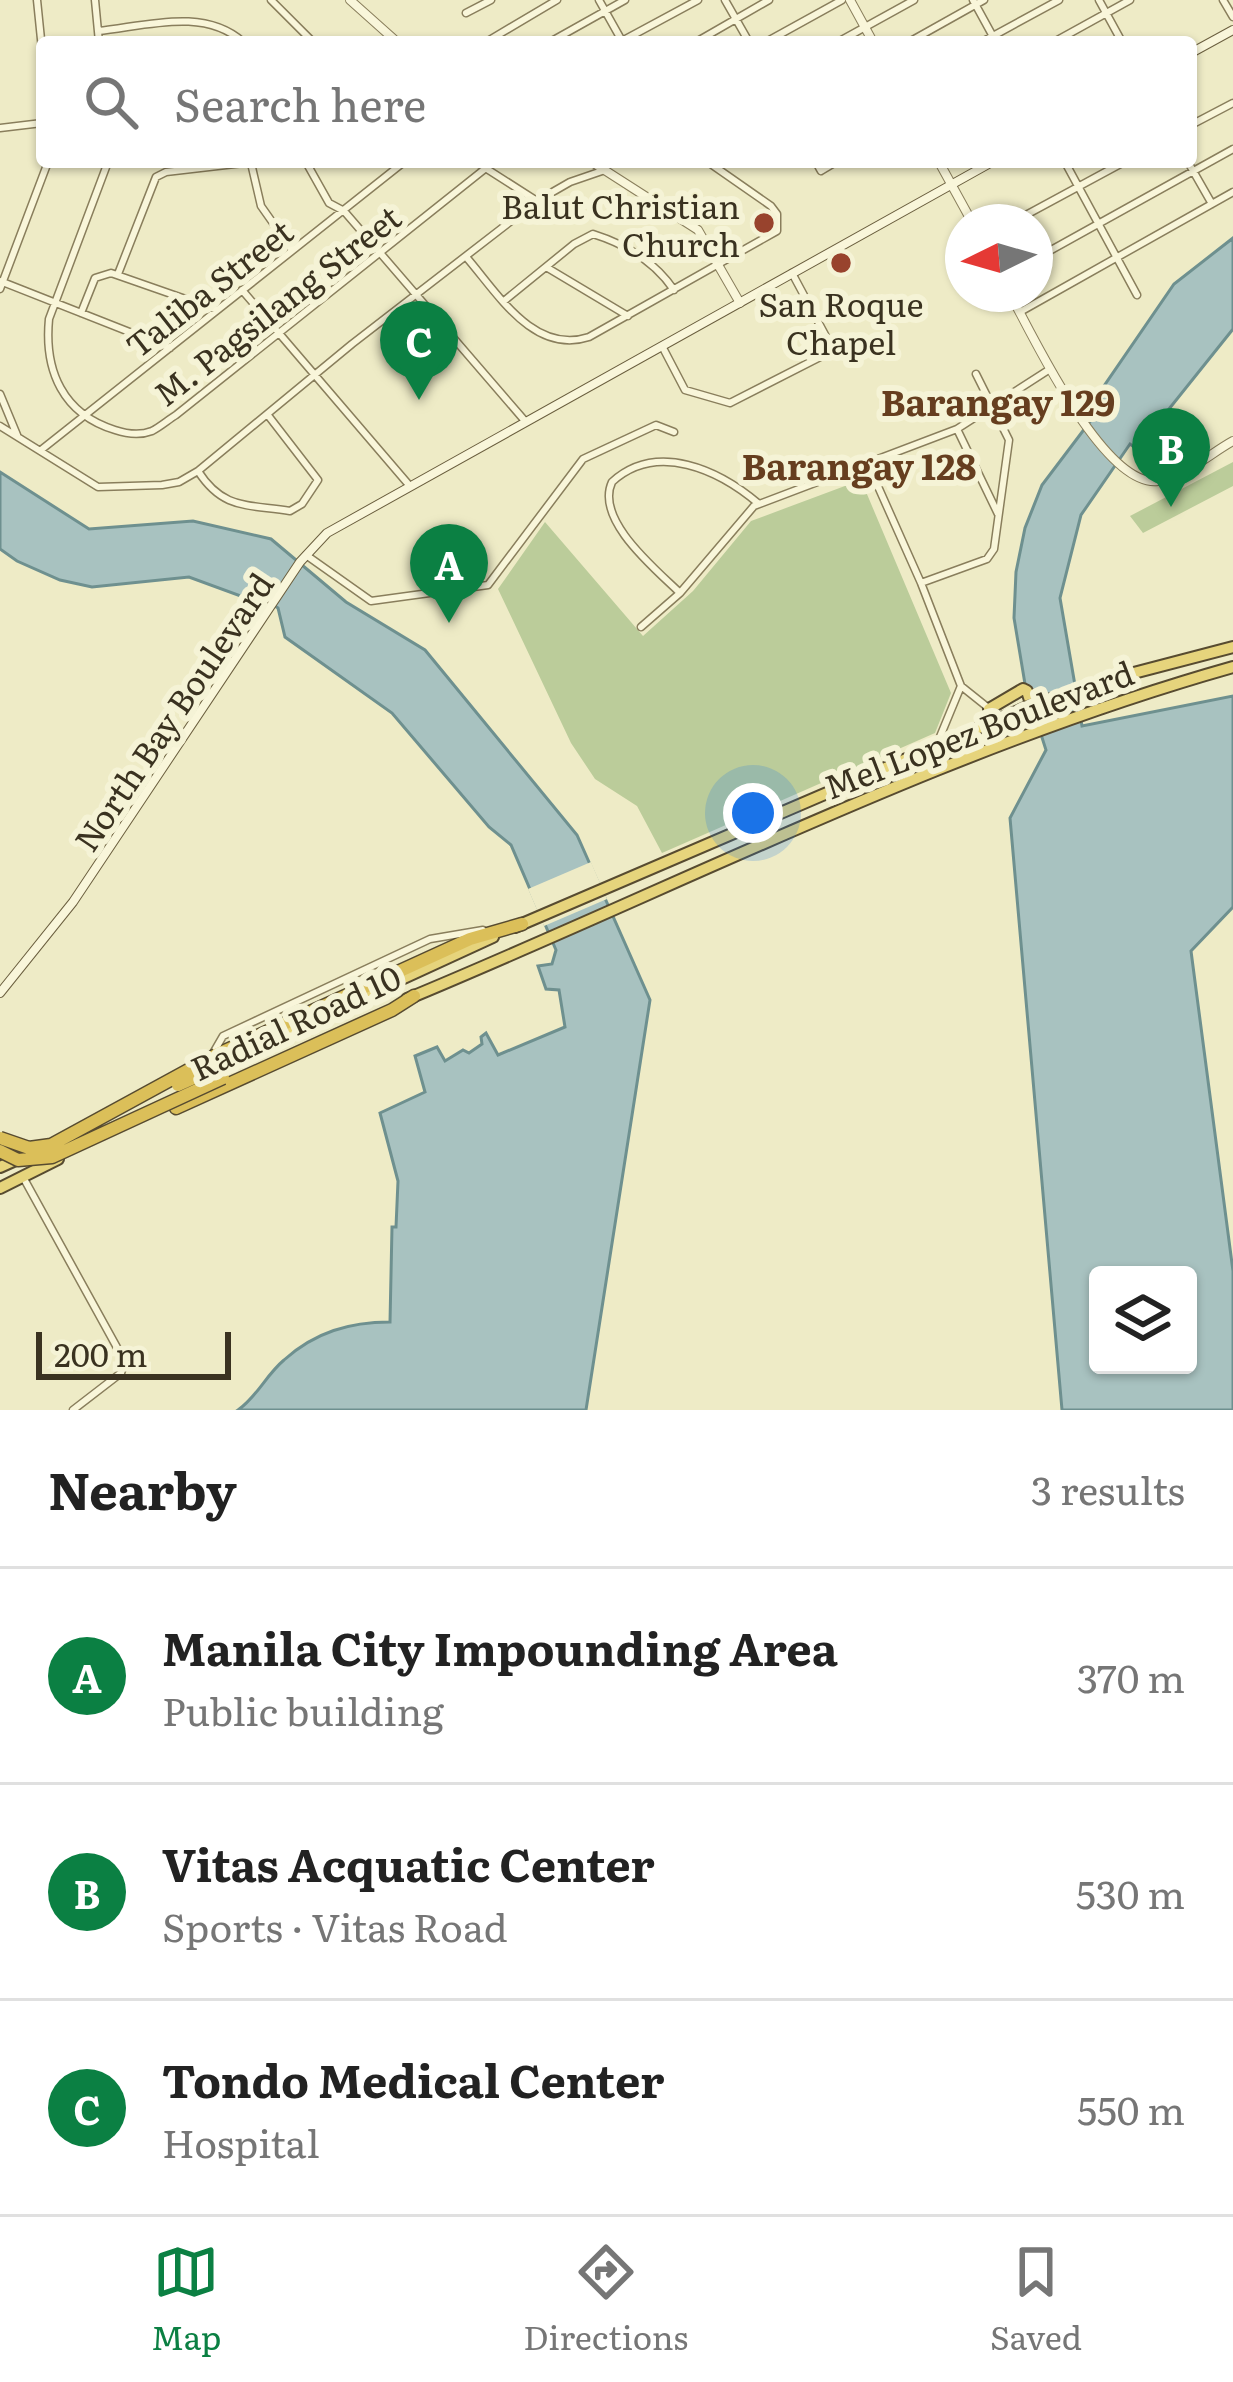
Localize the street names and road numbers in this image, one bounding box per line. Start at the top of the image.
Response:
street label: M. Pagsilang Street [142,191,411,416]
street label: Taliba Street [114,206,302,368]
street label: North Bay Boulevard [60,562,284,860]
street label: Mel Lopez Boulevard [816,646,1140,810]
street label: Radial Road 10 [182,951,408,1091]

